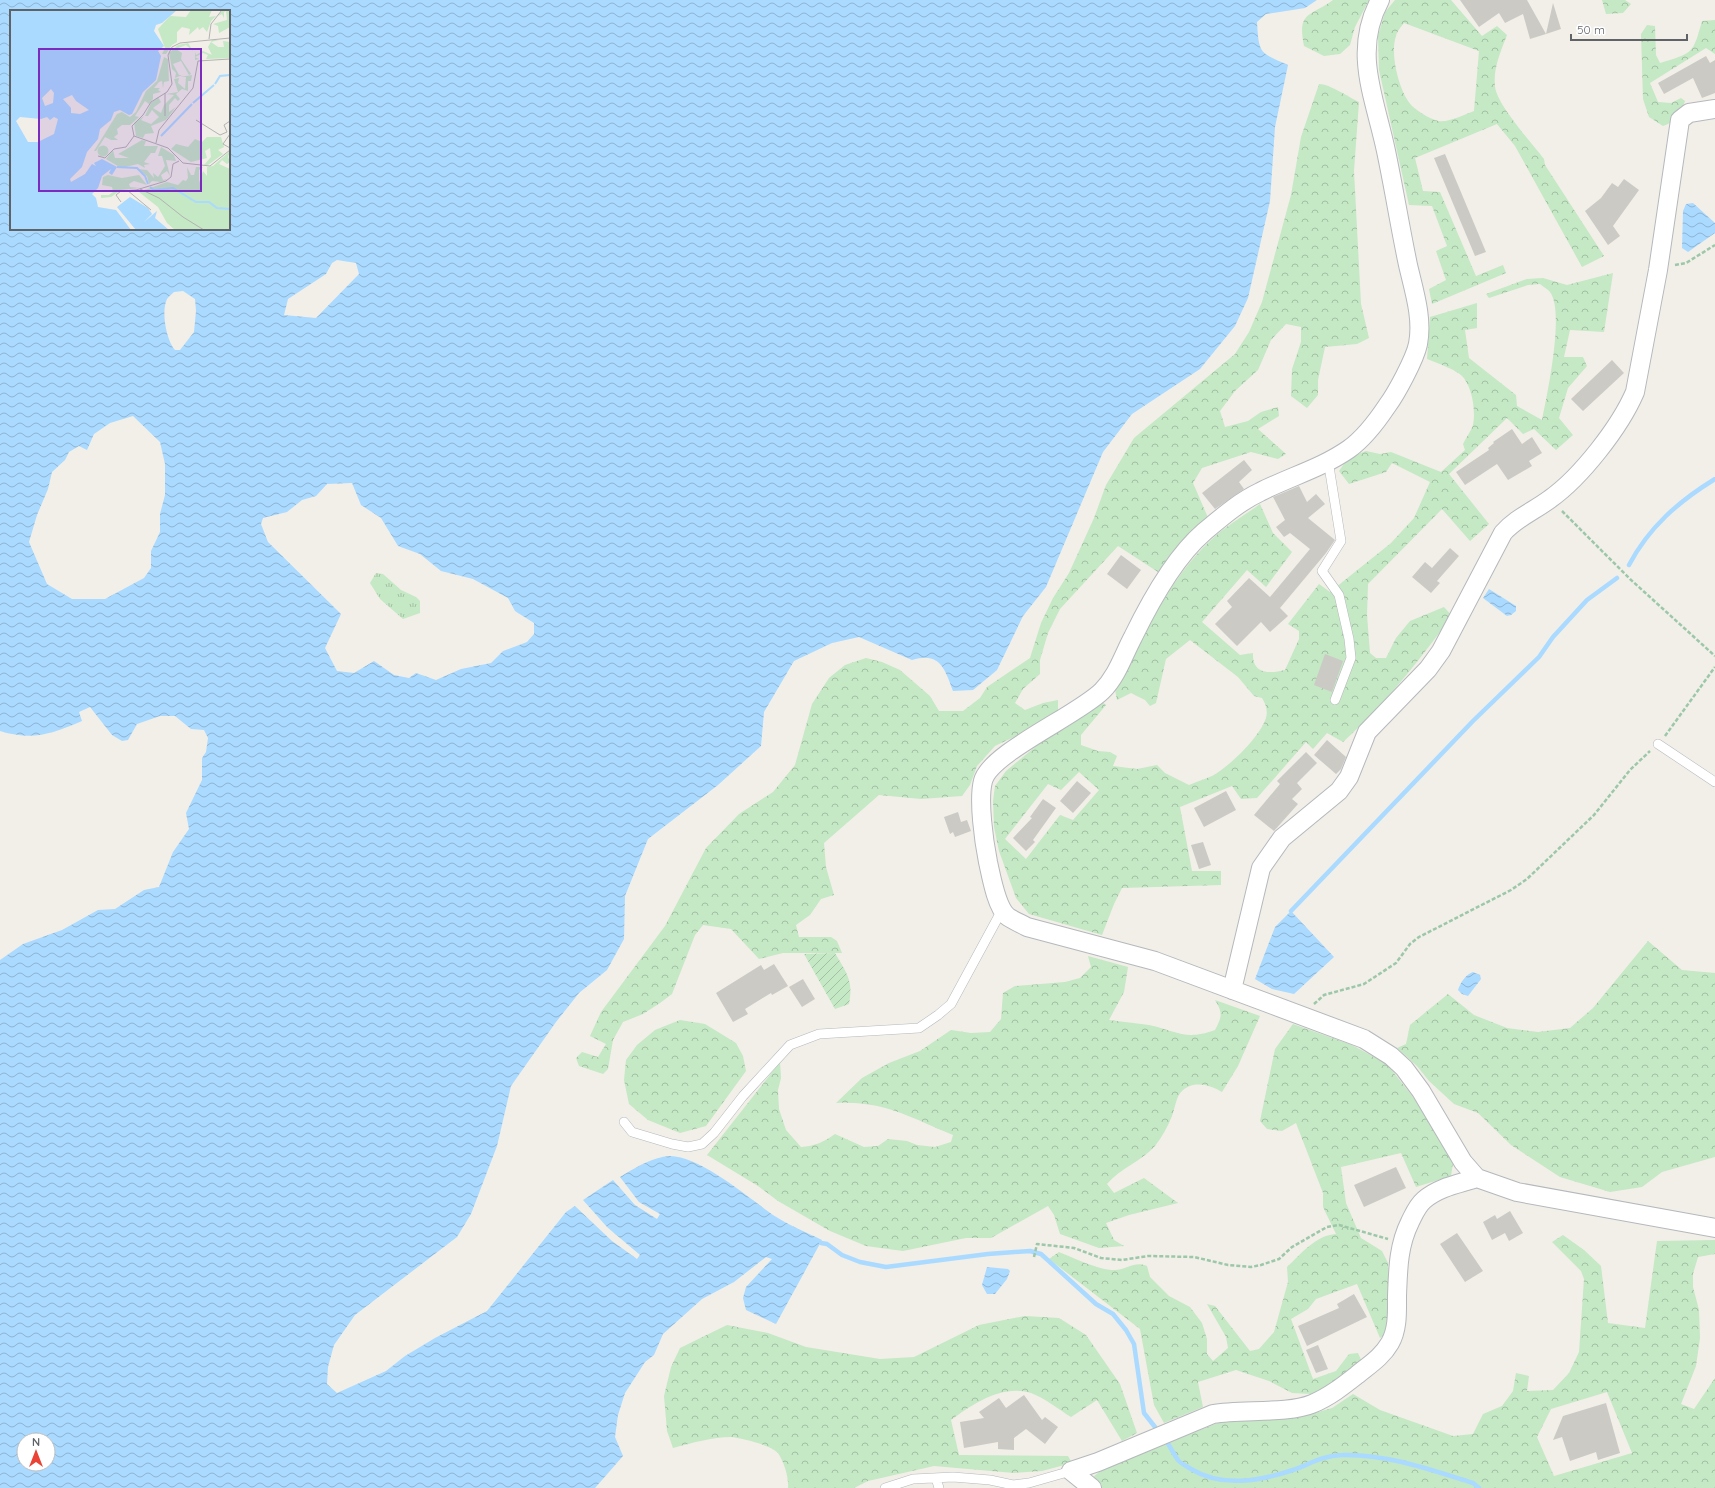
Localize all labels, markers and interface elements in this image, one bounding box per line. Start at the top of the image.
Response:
inset map [10,10,230,230]
scale bar [1571,16,1687,42]
text: 50 m [1577,22,1605,37]
north arrow [16,1432,56,1472]
text: N [32,1435,40,1449]

